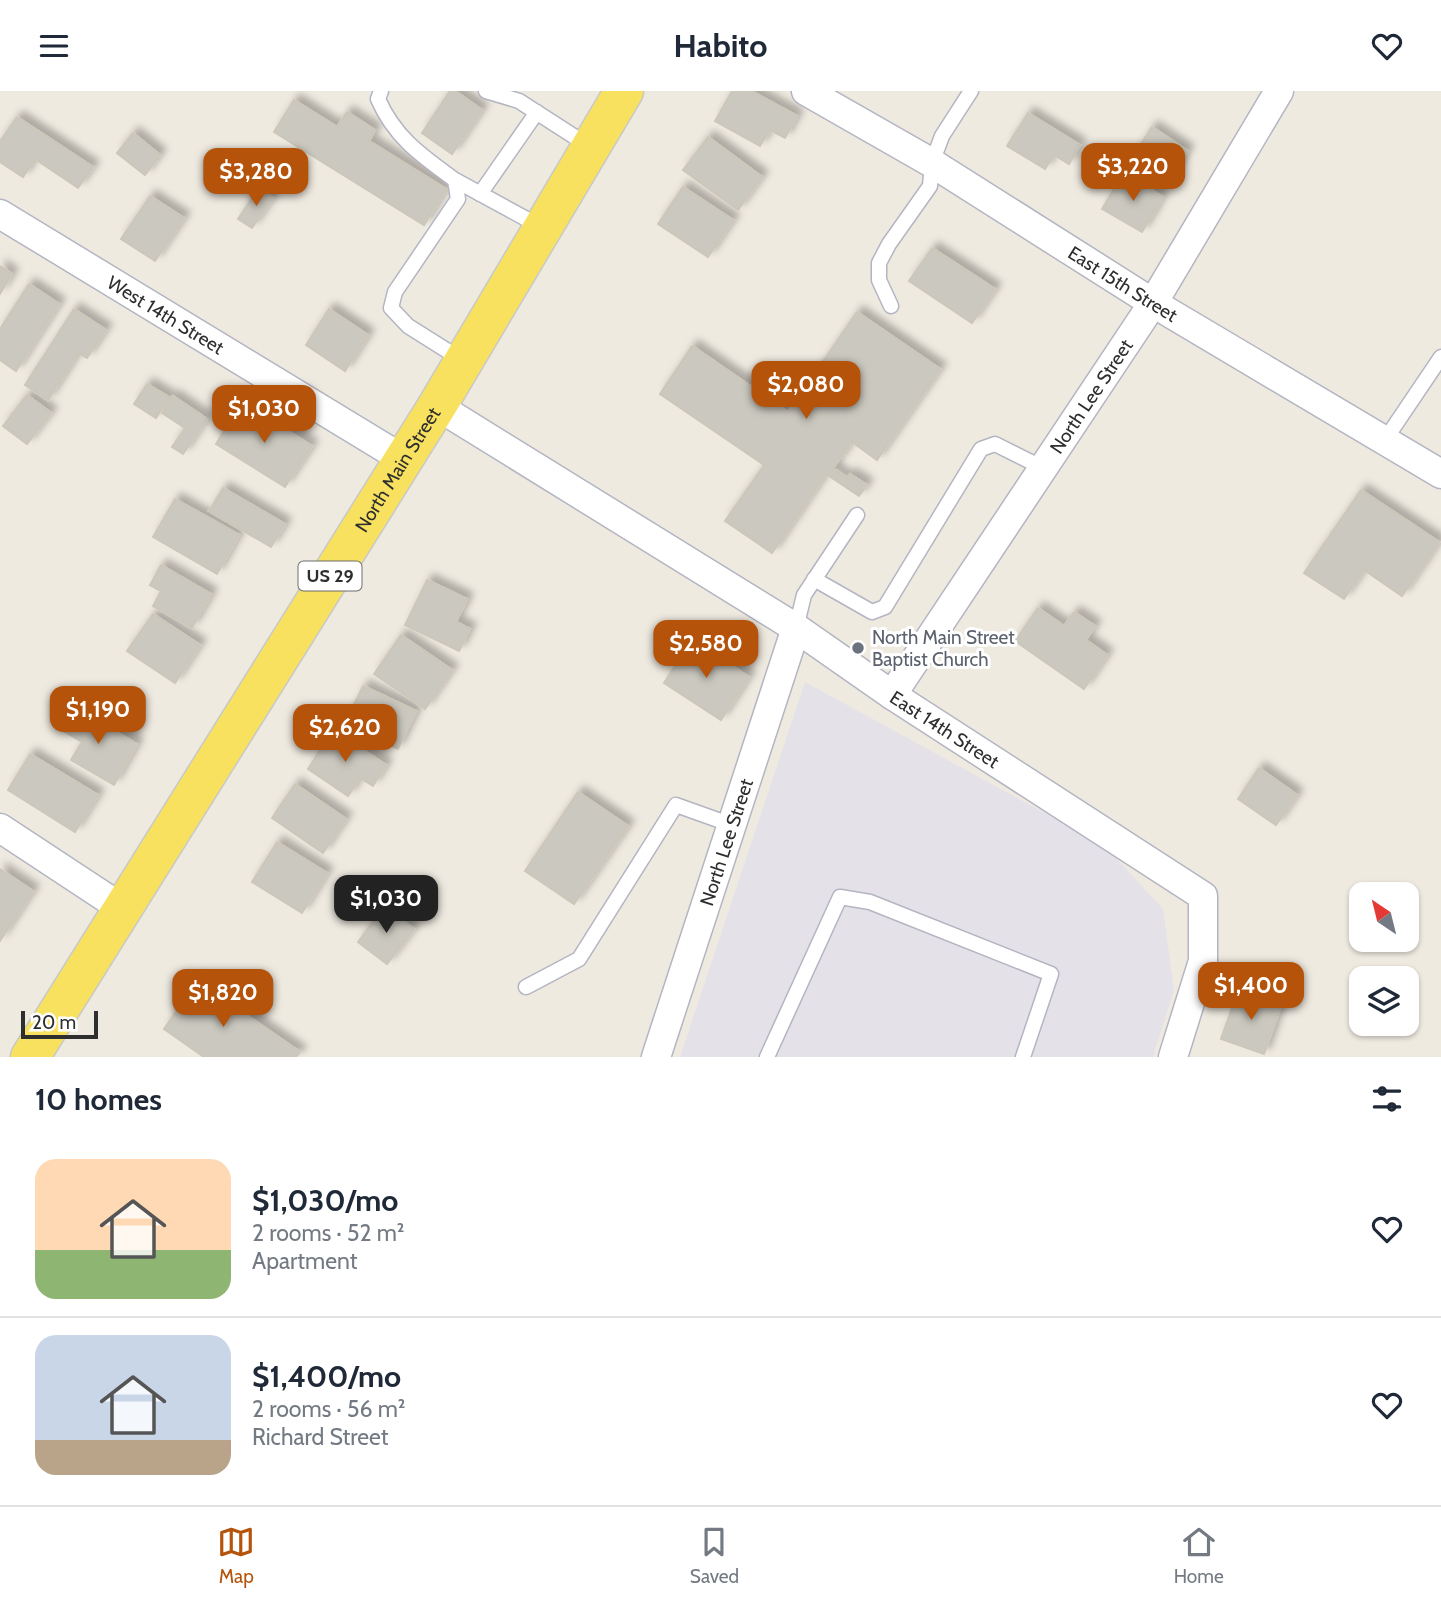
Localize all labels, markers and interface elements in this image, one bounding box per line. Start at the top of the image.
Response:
text: Habito [673,26,768,65]
icon: menu [35,27,73,65]
icon: heart [1368,27,1406,65]
pin: $3,220 [1076,143,1190,203]
pin: $3,280 [199,149,313,208]
text: $3,220 [1097,152,1169,180]
text: $3,280 [219,157,293,185]
street label: East 15th Street [1064,241,1182,327]
street label: West 14th Street [103,271,229,360]
street label: North Lee Street [1045,334,1138,458]
pin: $2,080 [749,361,863,421]
text: $2,080 [767,370,845,398]
pin: $1,030 [207,385,321,445]
text: $1,030 [228,394,300,422]
street label: North Main Street [350,402,446,536]
road number: US 29 [298,562,362,591]
pin: $2,580 [649,621,763,680]
place label: North Main Street Baptist Church [872,626,1015,671]
text: $2,580 [669,629,743,657]
marker: North Main Street Baptist Church [850,640,866,656]
street label: East 14th Street [886,686,1004,774]
pin: $1,190 [41,687,155,746]
text: $1,190 [66,695,130,723]
pin: $2,620 [288,705,402,764]
text: $2,620 [309,713,381,741]
street label: North Lee Street [695,775,758,909]
pin: $1,030 [329,875,443,935]
north arrow [1349,882,1419,952]
map controls [1349,882,1419,1036]
text: $1,030 [350,884,422,912]
pin: $1,400 [1194,963,1308,1022]
button: layers [1349,966,1419,1036]
pin: $1,820 [166,969,280,1029]
text: $1,400 [1214,971,1288,999]
text: $1,820 [188,978,258,1006]
scale bar [21,1008,98,1040]
text: 20 m [32,1011,76,1034]
icon: filters [1368,1080,1406,1118]
text: 10 homes [35,1081,162,1118]
text: $1,030/mo [252,1182,398,1219]
icon: home [91,1187,175,1271]
icon: heart [1368,1210,1406,1248]
text: 2 rooms · 52 m² [252,1219,405,1247]
text: Apartment [252,1247,357,1275]
text: $1,400/mo [252,1358,401,1395]
icon: home [91,1363,175,1447]
icon: heart [1368,1386,1406,1424]
text: 2 rooms · 56 m² [252,1395,406,1423]
text: Richard Street [252,1423,389,1451]
tab: Map [217,1523,255,1588]
tab: Saved [690,1523,739,1588]
tab: Home [1174,1523,1224,1588]

